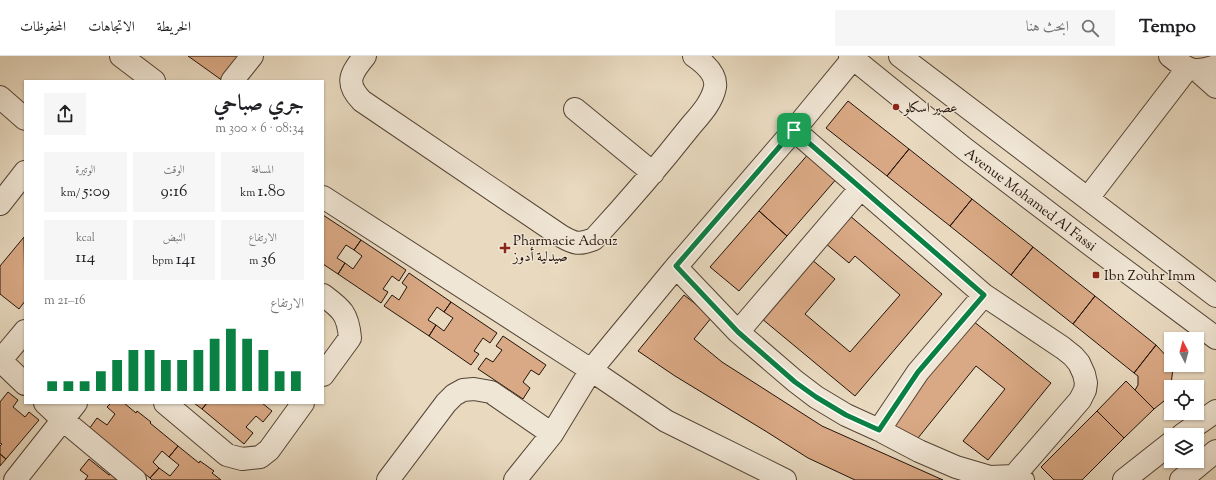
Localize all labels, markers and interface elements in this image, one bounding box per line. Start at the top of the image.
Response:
search box [835,10,1115,46]
text: Tempo [1139,14,1196,41]
text: ابحث هنا [1026,17,1069,38]
icon: search [1079,17,1101,39]
text: المحفوظات [20,18,66,38]
text: الاتجاهات [88,18,135,38]
text: الخريطة [157,18,191,38]
text: جري صباحي [213,89,304,121]
button: share [44,93,86,135]
place label: عصير اسكلو [902,99,957,119]
marker: عصير اسكلو [891,102,901,112]
pin [777,113,811,147]
icon: arrive [783,119,805,141]
text: 08:34 · 6 × 300 m [215,120,304,138]
street label: Avenue Mohamed Al Fassi [960,144,1100,257]
text: الوتيرة [75,162,95,178]
text: الوقت [163,162,185,178]
text: المسافة [251,162,274,178]
text: 5:09 [83,180,110,204]
text: 9:16 [161,180,187,204]
text: 1.80 [258,180,285,204]
text: /km [61,185,83,201]
text: km [240,185,258,201]
text: kcal [76,230,95,246]
text: النبض [163,230,185,246]
text: الارتفاع [248,230,277,246]
place label: Pharmacie Adouz صيدلية أدوز [511,232,618,268]
marker: Pharmacie Adouz صيدلية أدوز [500,243,510,253]
text: 114 [75,246,95,270]
text: 141 [176,248,196,272]
text: 36 [261,248,276,272]
text: bpm [152,253,176,269]
text: m [249,253,261,269]
place label: Ibn Zouhr Imm [1104,267,1196,287]
marker: Ibn Zouhr Imm [1091,270,1101,280]
text: 16–21 m [44,292,85,310]
text: الارتفاع [270,295,304,313]
north arrow [1164,332,1204,372]
map controls [1164,332,1204,468]
button: locate [1164,380,1204,420]
button: layers [1164,428,1204,468]

